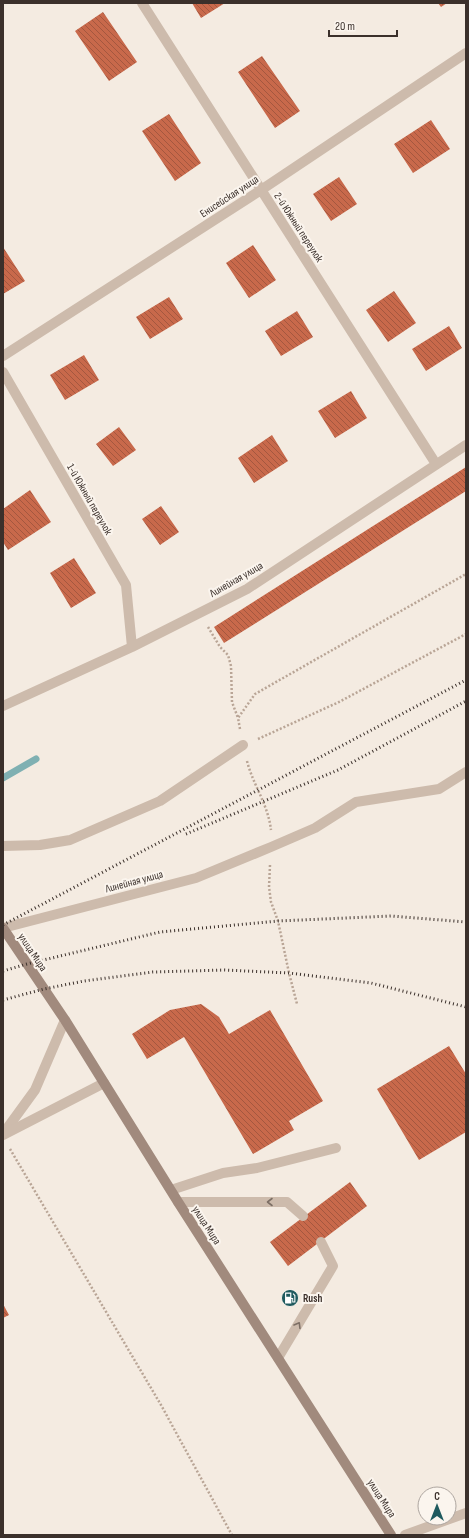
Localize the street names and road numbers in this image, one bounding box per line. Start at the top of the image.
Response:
street label: Енисейская улица [197,173,261,220]
street label: 2-й Южный переулок [271,190,326,265]
street label: 1-й Южный переулок [64,462,116,538]
street label: Линейная улица [206,559,265,600]
street label: Линейная улица [103,868,164,896]
street label: улица Мира [15,931,50,974]
street label: улица Мира [189,1204,224,1247]
street label: улица Мира [364,1477,399,1520]

